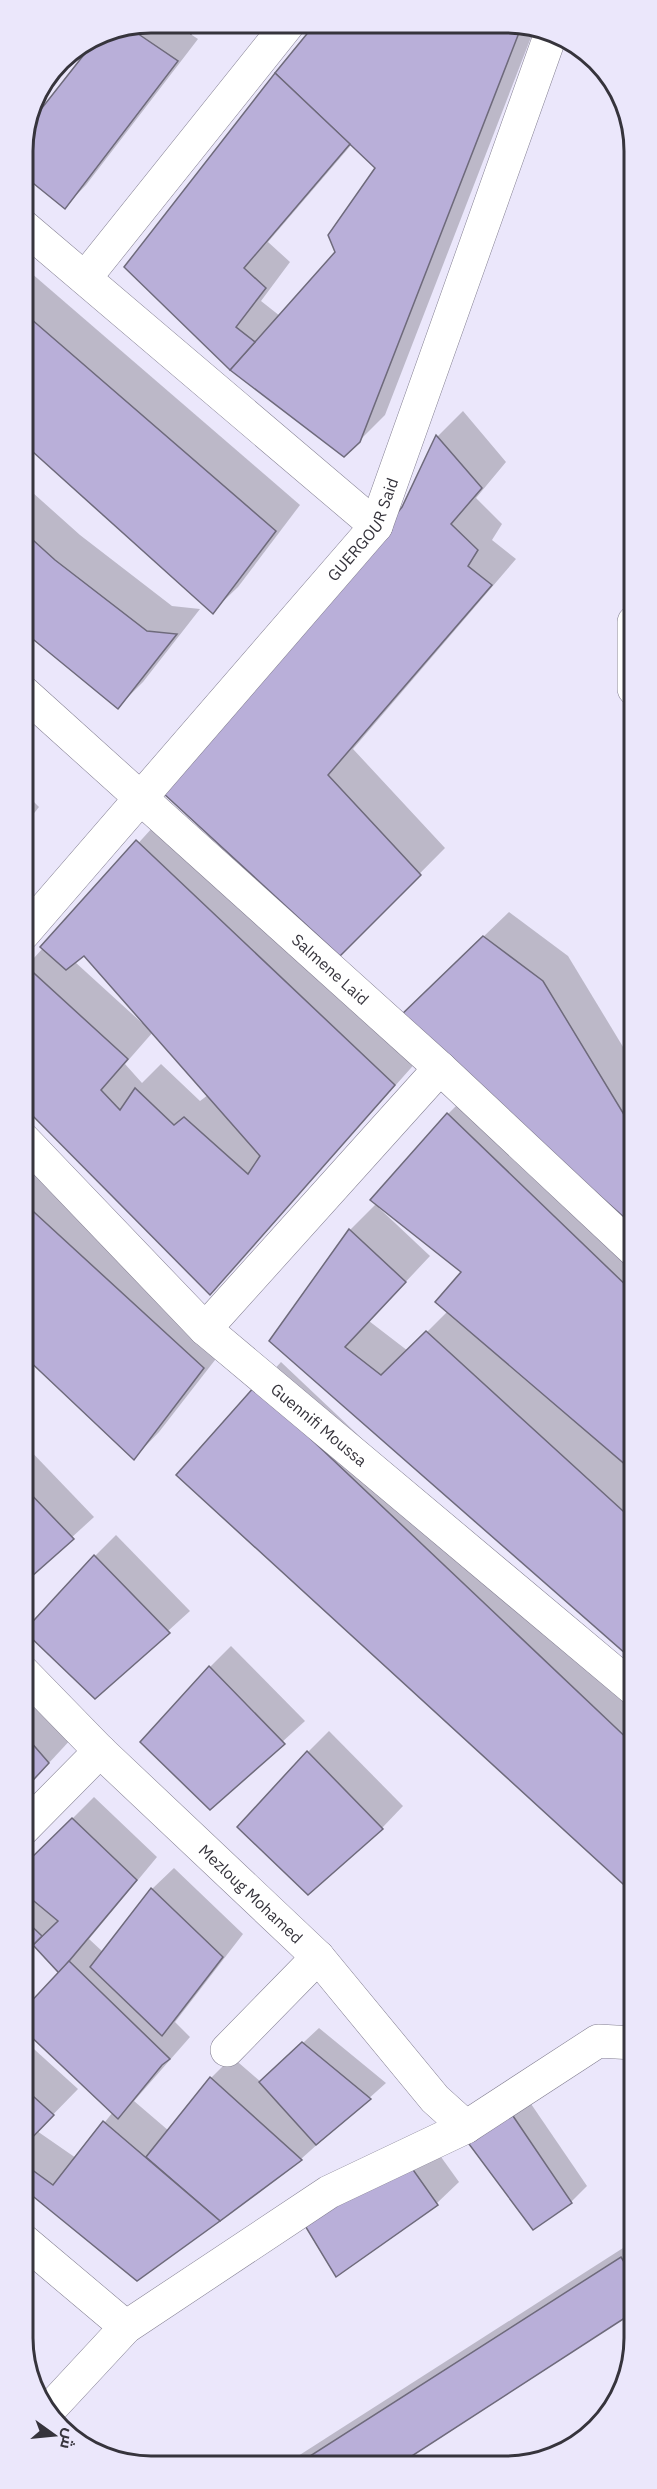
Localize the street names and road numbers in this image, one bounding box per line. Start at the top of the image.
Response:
street label: GUERGOUR Said [323,475,402,585]
street label: Salmene Laid [288,929,373,1009]
street label: Guennifi Moussa [267,1379,371,1471]
street label: Mezloug Mohamed [195,1840,307,1947]

